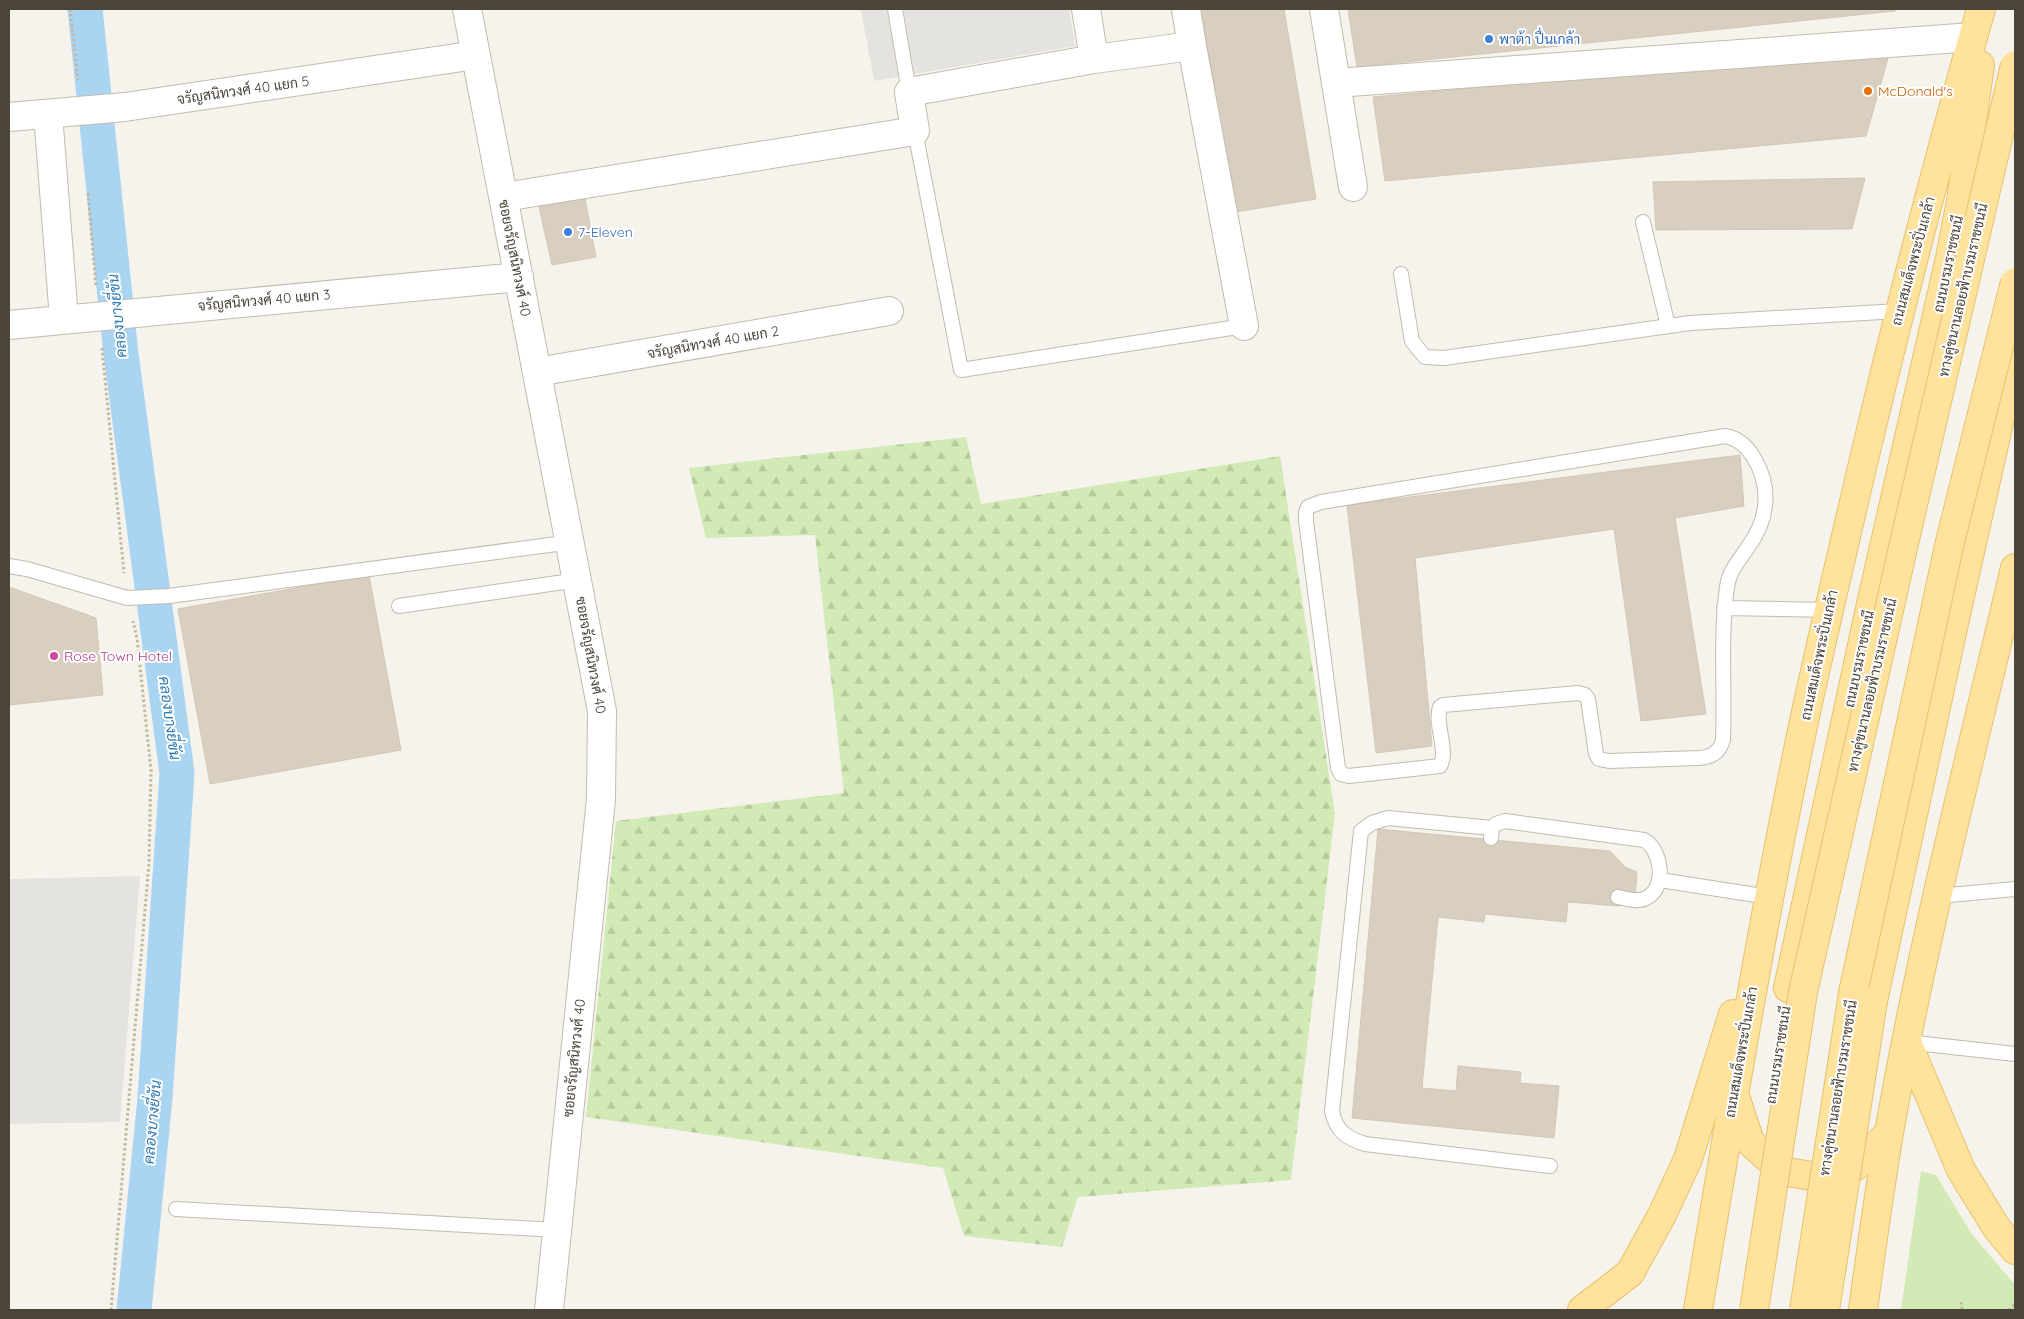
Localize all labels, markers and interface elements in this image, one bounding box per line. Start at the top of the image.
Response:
place label: พาต้า ปื่นเกล้า [1499,27,1580,48]
marker: พาต้า ปื่นเกล้า [1483,33,1495,45]
street label: จรัญสนิทวงศ์ 40 แยก 5 [176,72,310,108]
place label: McDonald's [1878,82,1953,100]
marker: McDonald's [1862,85,1874,97]
street label: ถนนสมเด็จพระปิ่นเกล้า [1885,194,1939,327]
street label: ซอยจรัญสนิทวงศ์ 40 [495,198,535,318]
street label: ทางคู่ขนานลอยฟ้าบรมราชชนนี [1934,201,1993,379]
street label: ถนนบรมราชชนนี [1929,214,1967,314]
place label: 7-Eleven [578,223,633,241]
marker: 7-Eleven [562,226,574,238]
water label: คลองบางยี่ขัน [98,273,131,359]
street label: จรัญสนิทวงศ์ 40 แยก 3 [197,285,331,315]
street label: จรัญสนิทวงศ์ 40 แยก 2 [646,322,781,362]
street label: ถนนสมเด็จพระปิ่นเกล้า [1794,588,1842,722]
street label: ซอยจรัญสนิทวงศ์ 40 [572,595,610,715]
street label: ทางคู่ขนานลอยฟ้าบรมราชชนนี [1843,596,1902,774]
street label: ถนนบรมราชชนนี [1840,609,1878,709]
place label: Rose Town Hotel [64,647,172,665]
marker: Rose Town Hotel [48,650,60,662]
water label: คลองบางยี่ขัน [155,674,190,761]
street label: ถนนสมเด็จพระปิ่นเกล้า [1718,985,1761,1119]
street label: ซอยจรัญสนิทวงศ์ 40 [559,998,589,1118]
street label: ทางคู่ขนานลอยฟ้าบรมราชชนนี [1815,999,1862,1177]
street label: ถนนบรมราชชนนี [1761,1005,1795,1105]
water label: คลองบางยี่ขัน [134,1078,165,1165]

